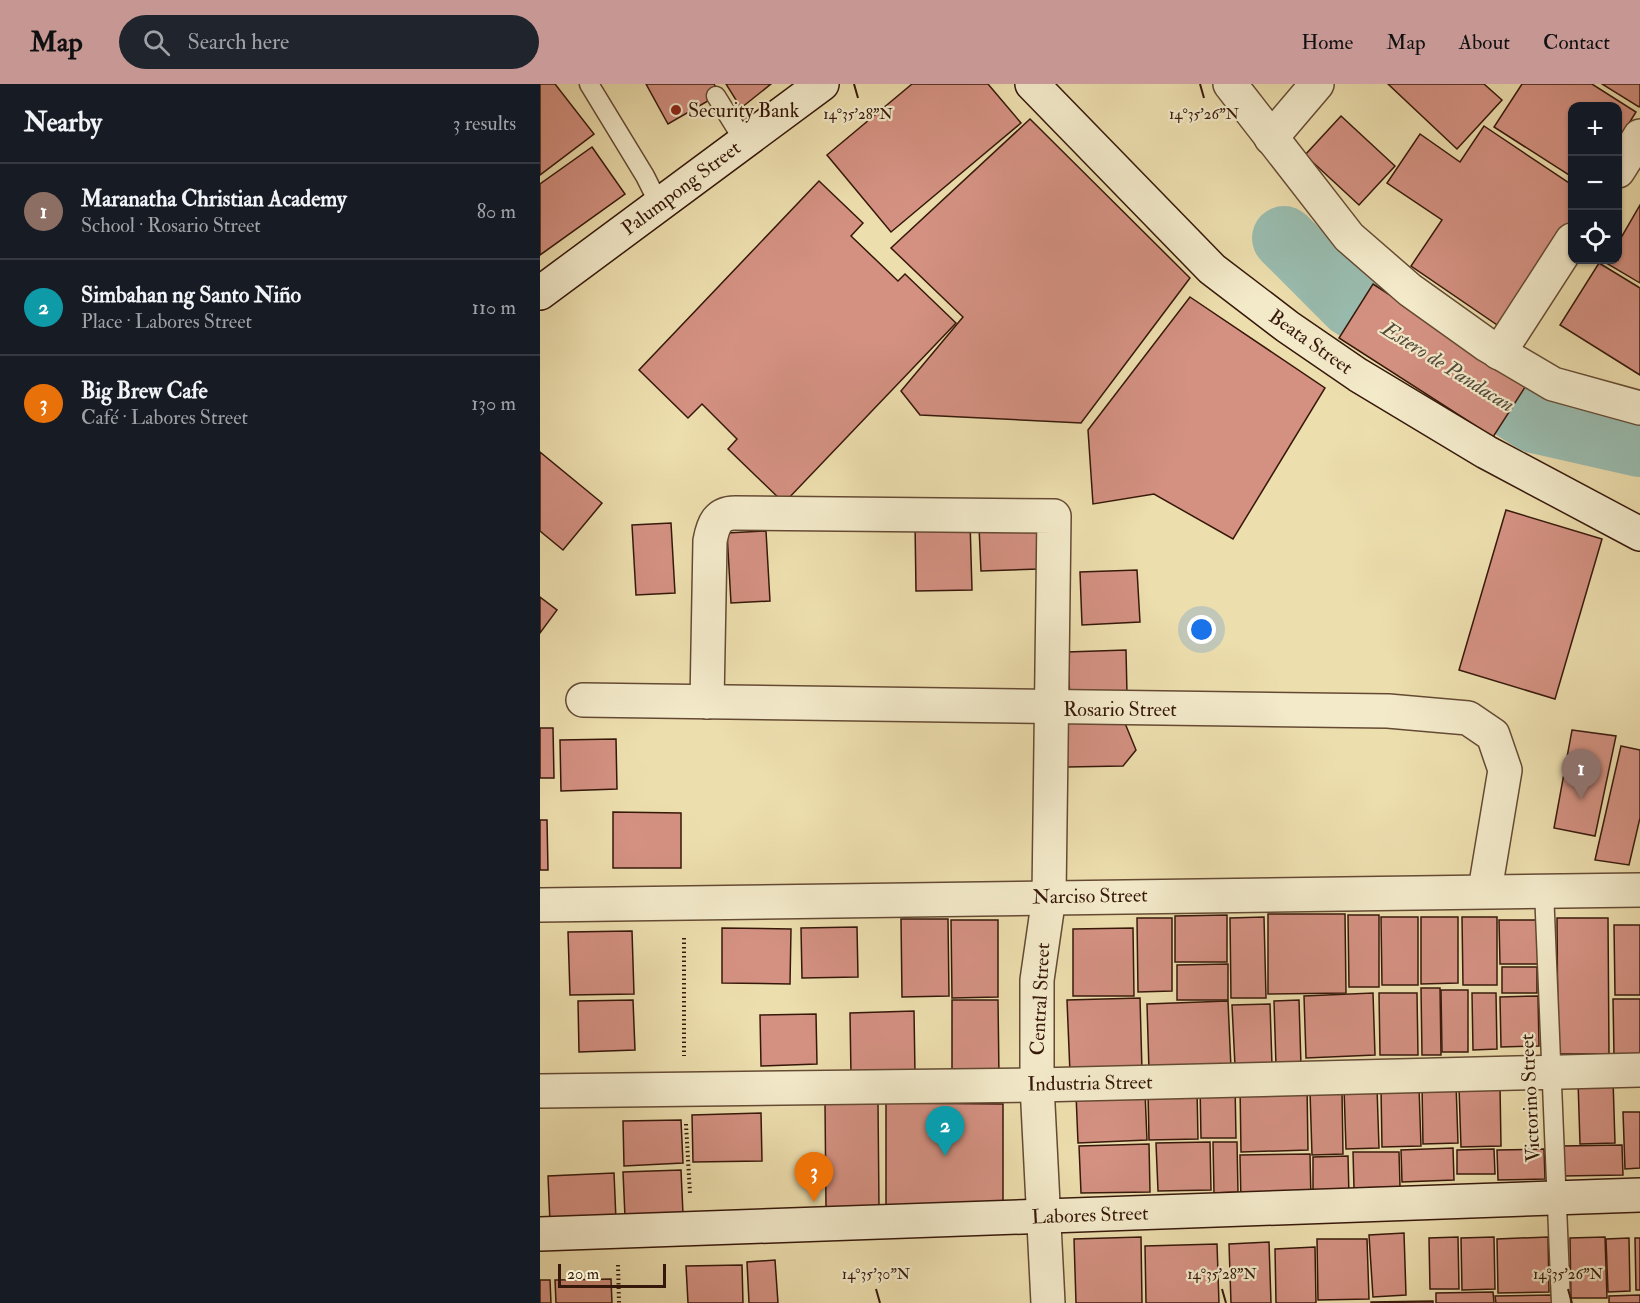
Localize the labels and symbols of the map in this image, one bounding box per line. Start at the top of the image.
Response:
place label: Security Bank [688,98,800,123]
marker: Security Bank [669,103,683,117]
text: 14°35'28"N [823,105,893,124]
text: 14°35'26"N [1169,105,1240,124]
street label: Palumpong Street [617,135,746,242]
street label: Beata Street [1264,304,1358,380]
water label: Estero de Pandacan [1375,314,1519,419]
your location [1187,615,1216,644]
street label: Rosario Street [1063,697,1177,722]
pin: 1 [1562,750,1600,799]
street label: Narciso Street [1032,882,1148,910]
street label: Central Street [1025,941,1055,1056]
street label: Victorino Street [1514,1033,1546,1163]
street label: Industria Street [1027,1069,1153,1097]
pin: 2 [926,1106,964,1156]
pin: 3 [794,1152,834,1202]
street label: Labores Street [1031,1200,1149,1230]
scale bar [558,1261,666,1288]
text: 14°35'30"N [842,1265,911,1284]
text: 14°35'28"N [1187,1265,1257,1284]
text: 14°35'26"N [1533,1265,1604,1284]

